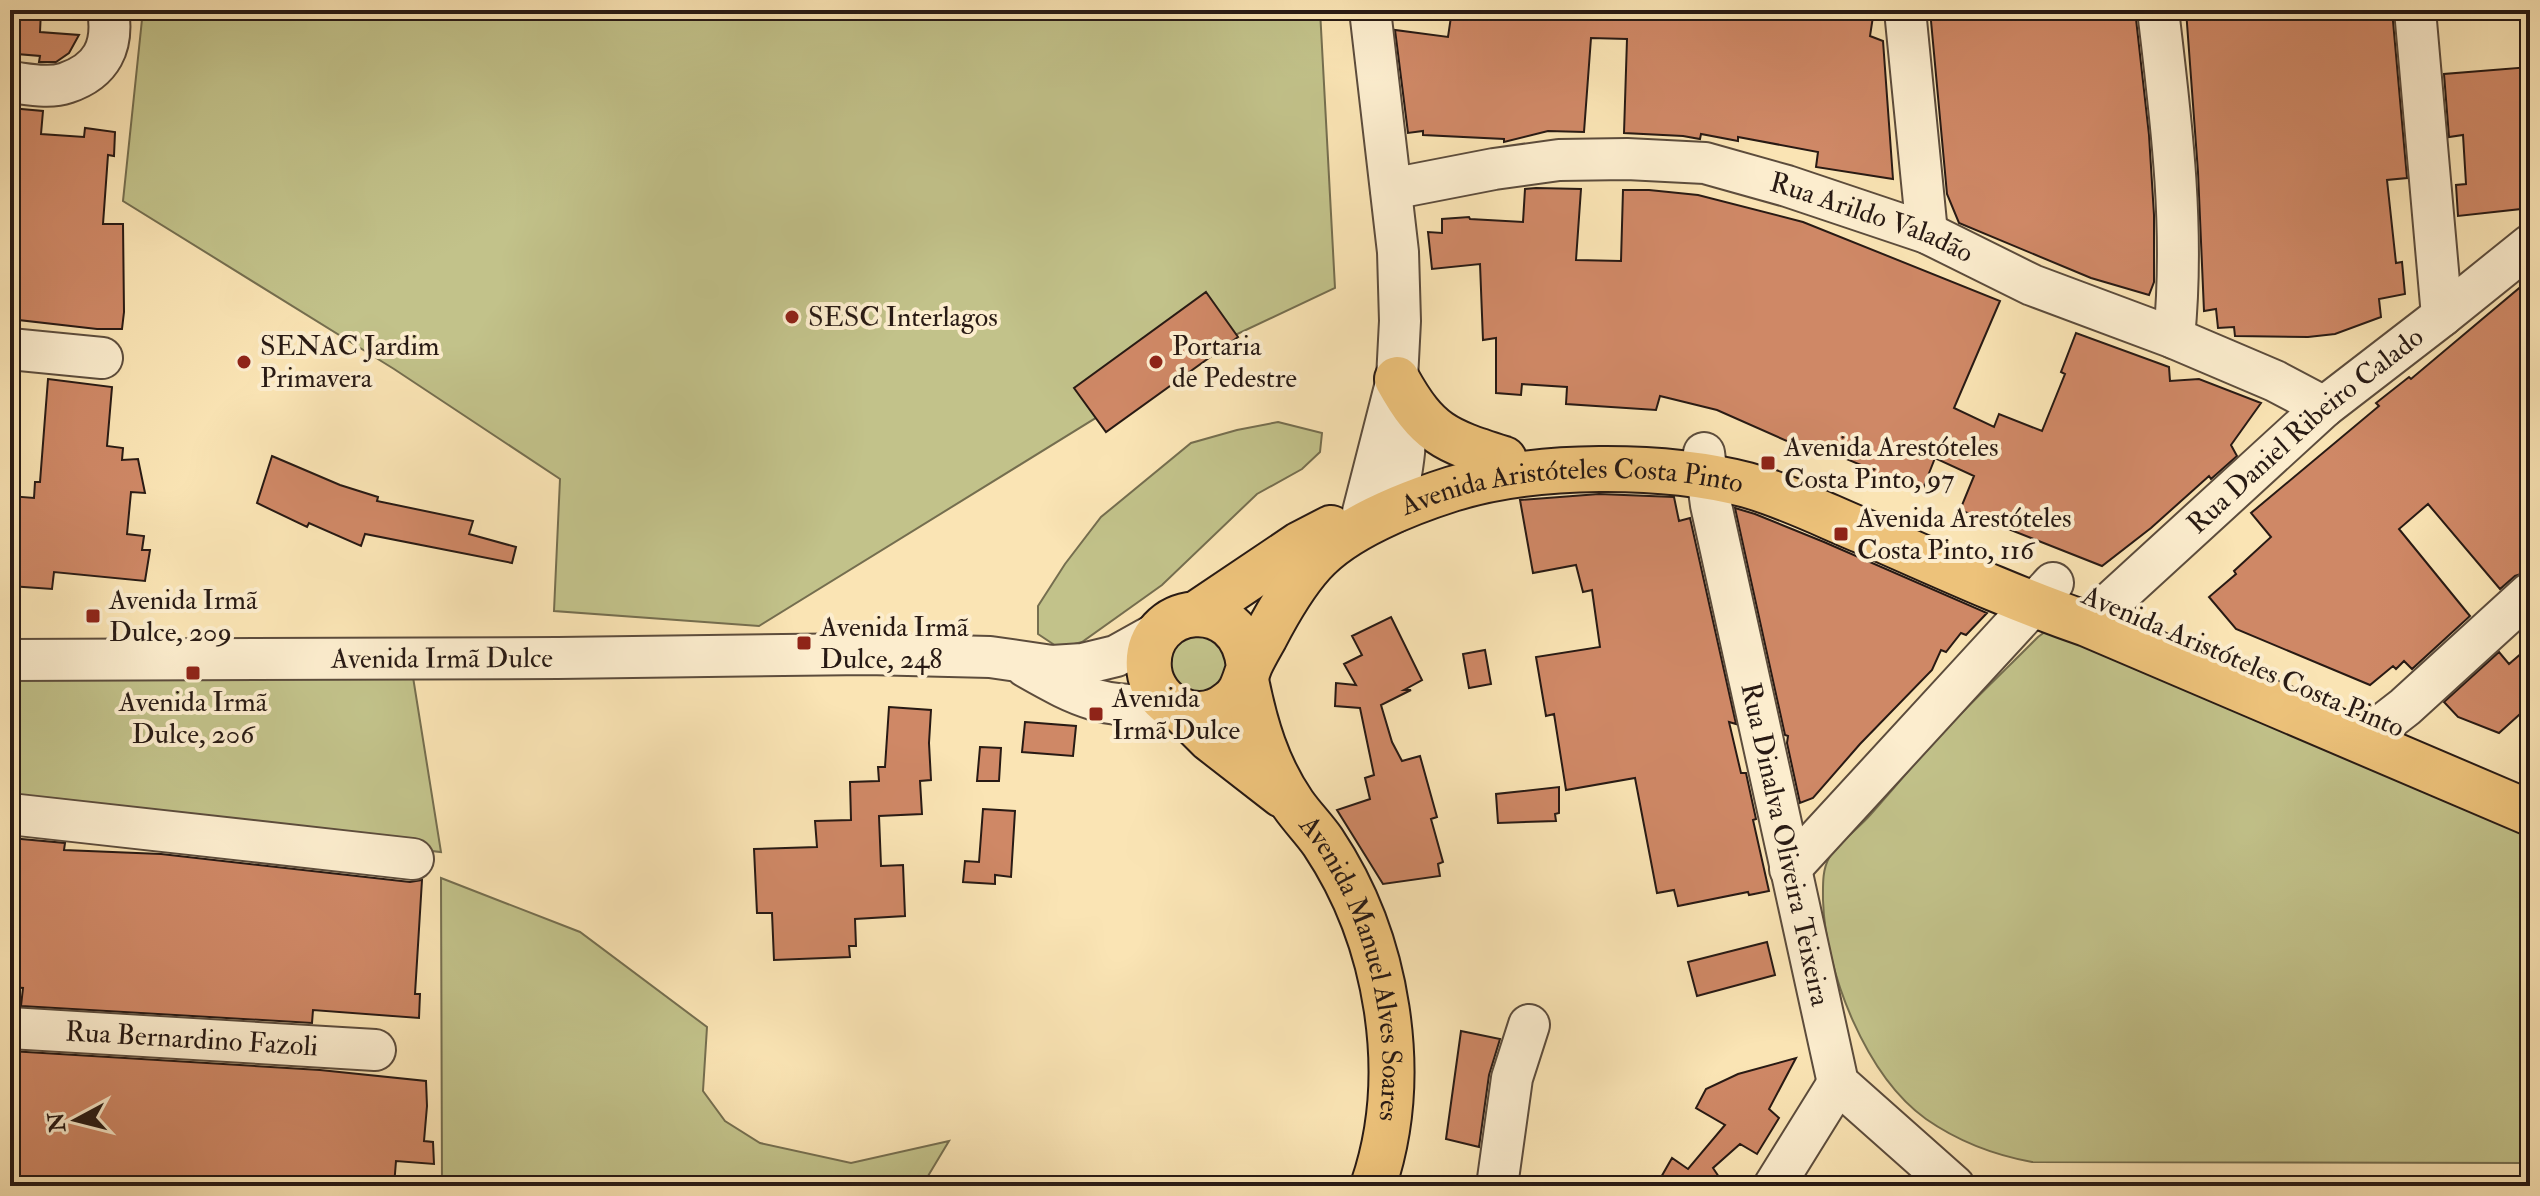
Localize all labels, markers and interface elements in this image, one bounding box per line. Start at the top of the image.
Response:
street label: Rua Arildo Valadão [1766,165,1979,271]
place label: SESC Interlagos [808,300,998,335]
marker: SESC Interlagos [783,308,801,326]
street label: Rua Daniel Ribeiro Calado [2180,319,2430,541]
place label: SENAC Jardim Primavera [260,329,440,396]
place label: Portaria de Pedestre [1172,329,1297,396]
marker: SENAC Jardim Primavera [235,353,253,371]
marker: Portaria de Pedestre [1147,353,1165,371]
place label: Avenida Arestóteles Costa Pinto, 97 [1783,430,1999,497]
street label: Avenida Aristóteles Costa Pinto [1395,451,1747,524]
marker: Avenida Arestóteles Costa Pinto, 97 [1759,454,1777,472]
place label: Avenida Arestóteles Costa Pinto, 116 [1856,501,2072,568]
marker: Avenida Arestóteles Costa Pinto, 116 [1832,525,1850,543]
street label: Avenida Aristóteles Costa Pinto [2076,578,2409,746]
place label: Avenida Irmã Dulce, 209 [108,583,258,650]
marker: Avenida Irmã Dulce, 209 [84,607,102,625]
place label: Avenida Irmã Dulce, 248 [819,610,969,677]
marker: Avenida Irmã Dulce, 248 [795,634,813,652]
street label: Avenida Irmã Dulce [330,641,553,676]
marker: Avenida Irmã Dulce, 206 [184,664,202,682]
street label: Rua Dinalva Oliveira Teixeira [1733,679,1838,1010]
place label: Avenida Irmã Dulce [1111,681,1241,748]
place label: Avenida Irmã Dulce, 206 [118,685,268,752]
marker: Avenida Irmã Dulce [1087,705,1105,723]
street label: Avenida Manuel Alves Soares [1291,807,1409,1124]
street label: Rua Bernardino Fazoli [64,1014,319,1064]
north arrow [36,1080,116,1160]
text: N [42,1111,72,1135]

